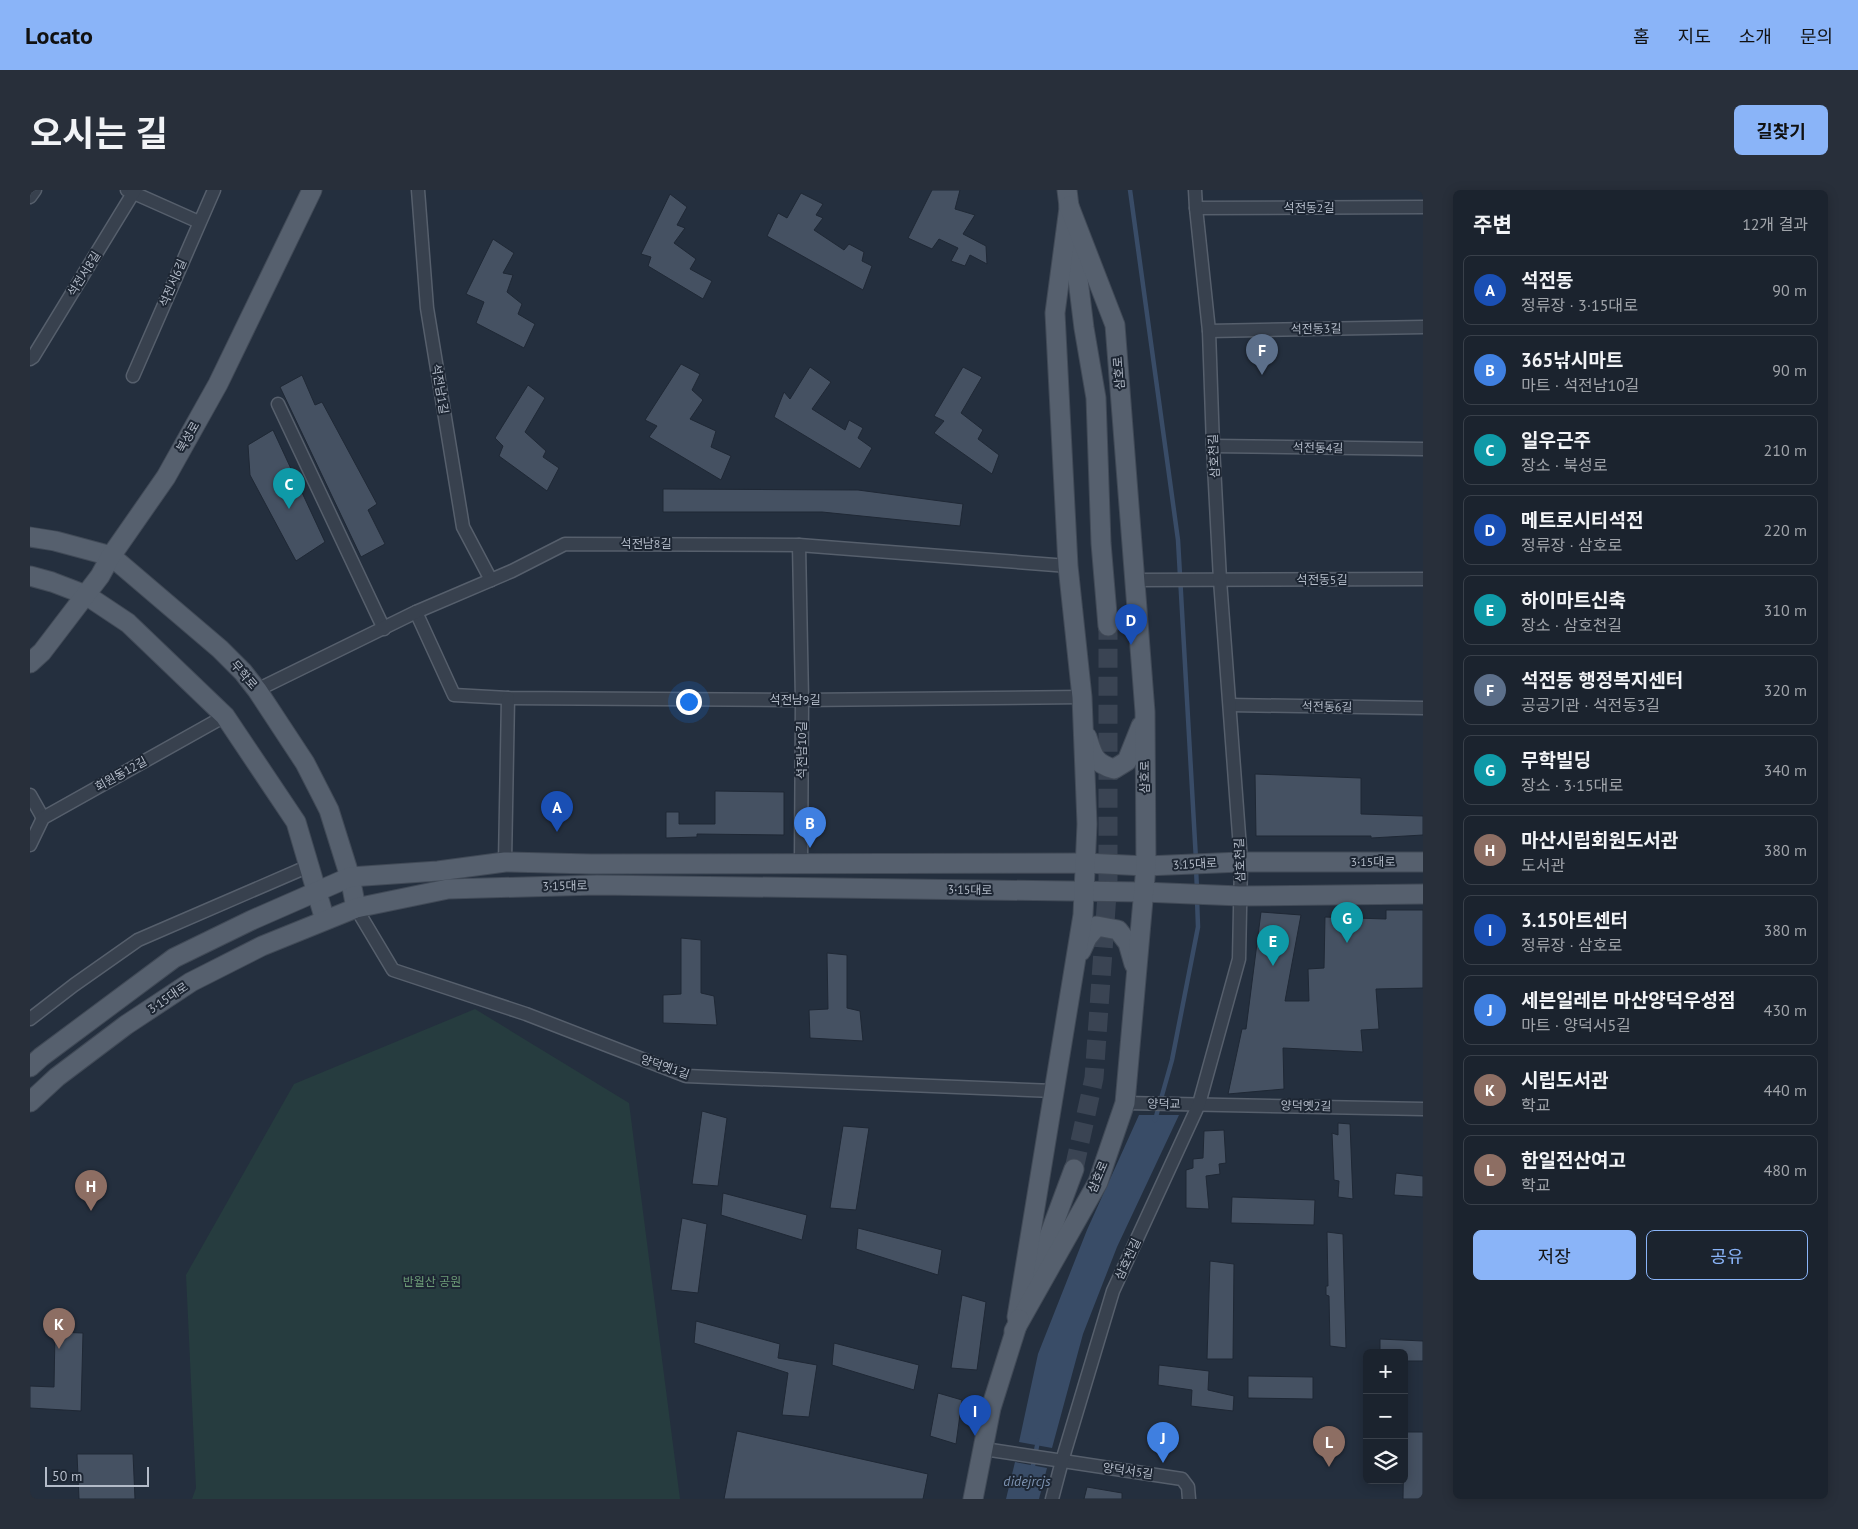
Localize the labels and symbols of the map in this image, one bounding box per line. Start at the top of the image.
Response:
street label: 석전동2길 [1284,200,1334,215]
street label: 석전서8길 [64,248,103,299]
street label: 석전서6길 [156,257,189,309]
street label: 석전동3길 [1291,321,1341,336]
pin: F [1246,334,1278,375]
street label: 삼호로 [1110,356,1127,390]
street label: 석전남1길 [429,363,452,415]
street label: 북성로 [173,419,202,455]
street label: 삼호천길 [1205,434,1222,478]
street label: 석전동4길 [1293,440,1343,455]
pin: C [273,468,305,509]
street label: 석전남8길 [621,536,671,551]
street label: 석전동5길 [1297,572,1347,587]
pin: D [1115,604,1147,645]
street label: 무학로 [228,657,261,692]
your location [676,689,702,715]
street label: 석전남9길 [770,692,820,707]
street label: 석전동6길 [1302,699,1352,714]
street label: 석전남10길 [794,721,809,779]
street label: 회원동12길 [92,753,149,794]
street label: 삼호로 [1137,760,1152,794]
pin: A [541,791,573,832]
pin: B [794,807,826,848]
street label: 삼호천길 [1231,838,1248,882]
street label: 3·15대로 [1351,854,1395,869]
street label: 3.15대로 [1172,855,1217,872]
street label: 3·15대로 [542,878,588,893]
street label: 3·15대로 [947,882,993,897]
pin: G [1331,902,1363,943]
pin: E [1257,925,1289,966]
street label: 3·15대로 [145,979,191,1016]
street label: 양덕옛1길 [639,1051,692,1082]
street label: 양덕교 [1147,1096,1181,1111]
street label: 양덕옛2길 [1281,1098,1331,1113]
street label: 삼호로 [1084,1159,1111,1195]
pin: H [75,1170,107,1211]
street label: 삼호천길 [1111,1236,1144,1282]
park label: 반월산 공원 [403,1274,461,1289]
pin: K [43,1308,75,1349]
pin: I [959,1395,991,1436]
pin: J [1147,1422,1179,1463]
pin: L [1313,1426,1345,1467]
street label: 양덕서5길 [1102,1460,1154,1481]
scale bar [45,1464,149,1487]
water label: didejrcjs [1003,1472,1051,1490]

